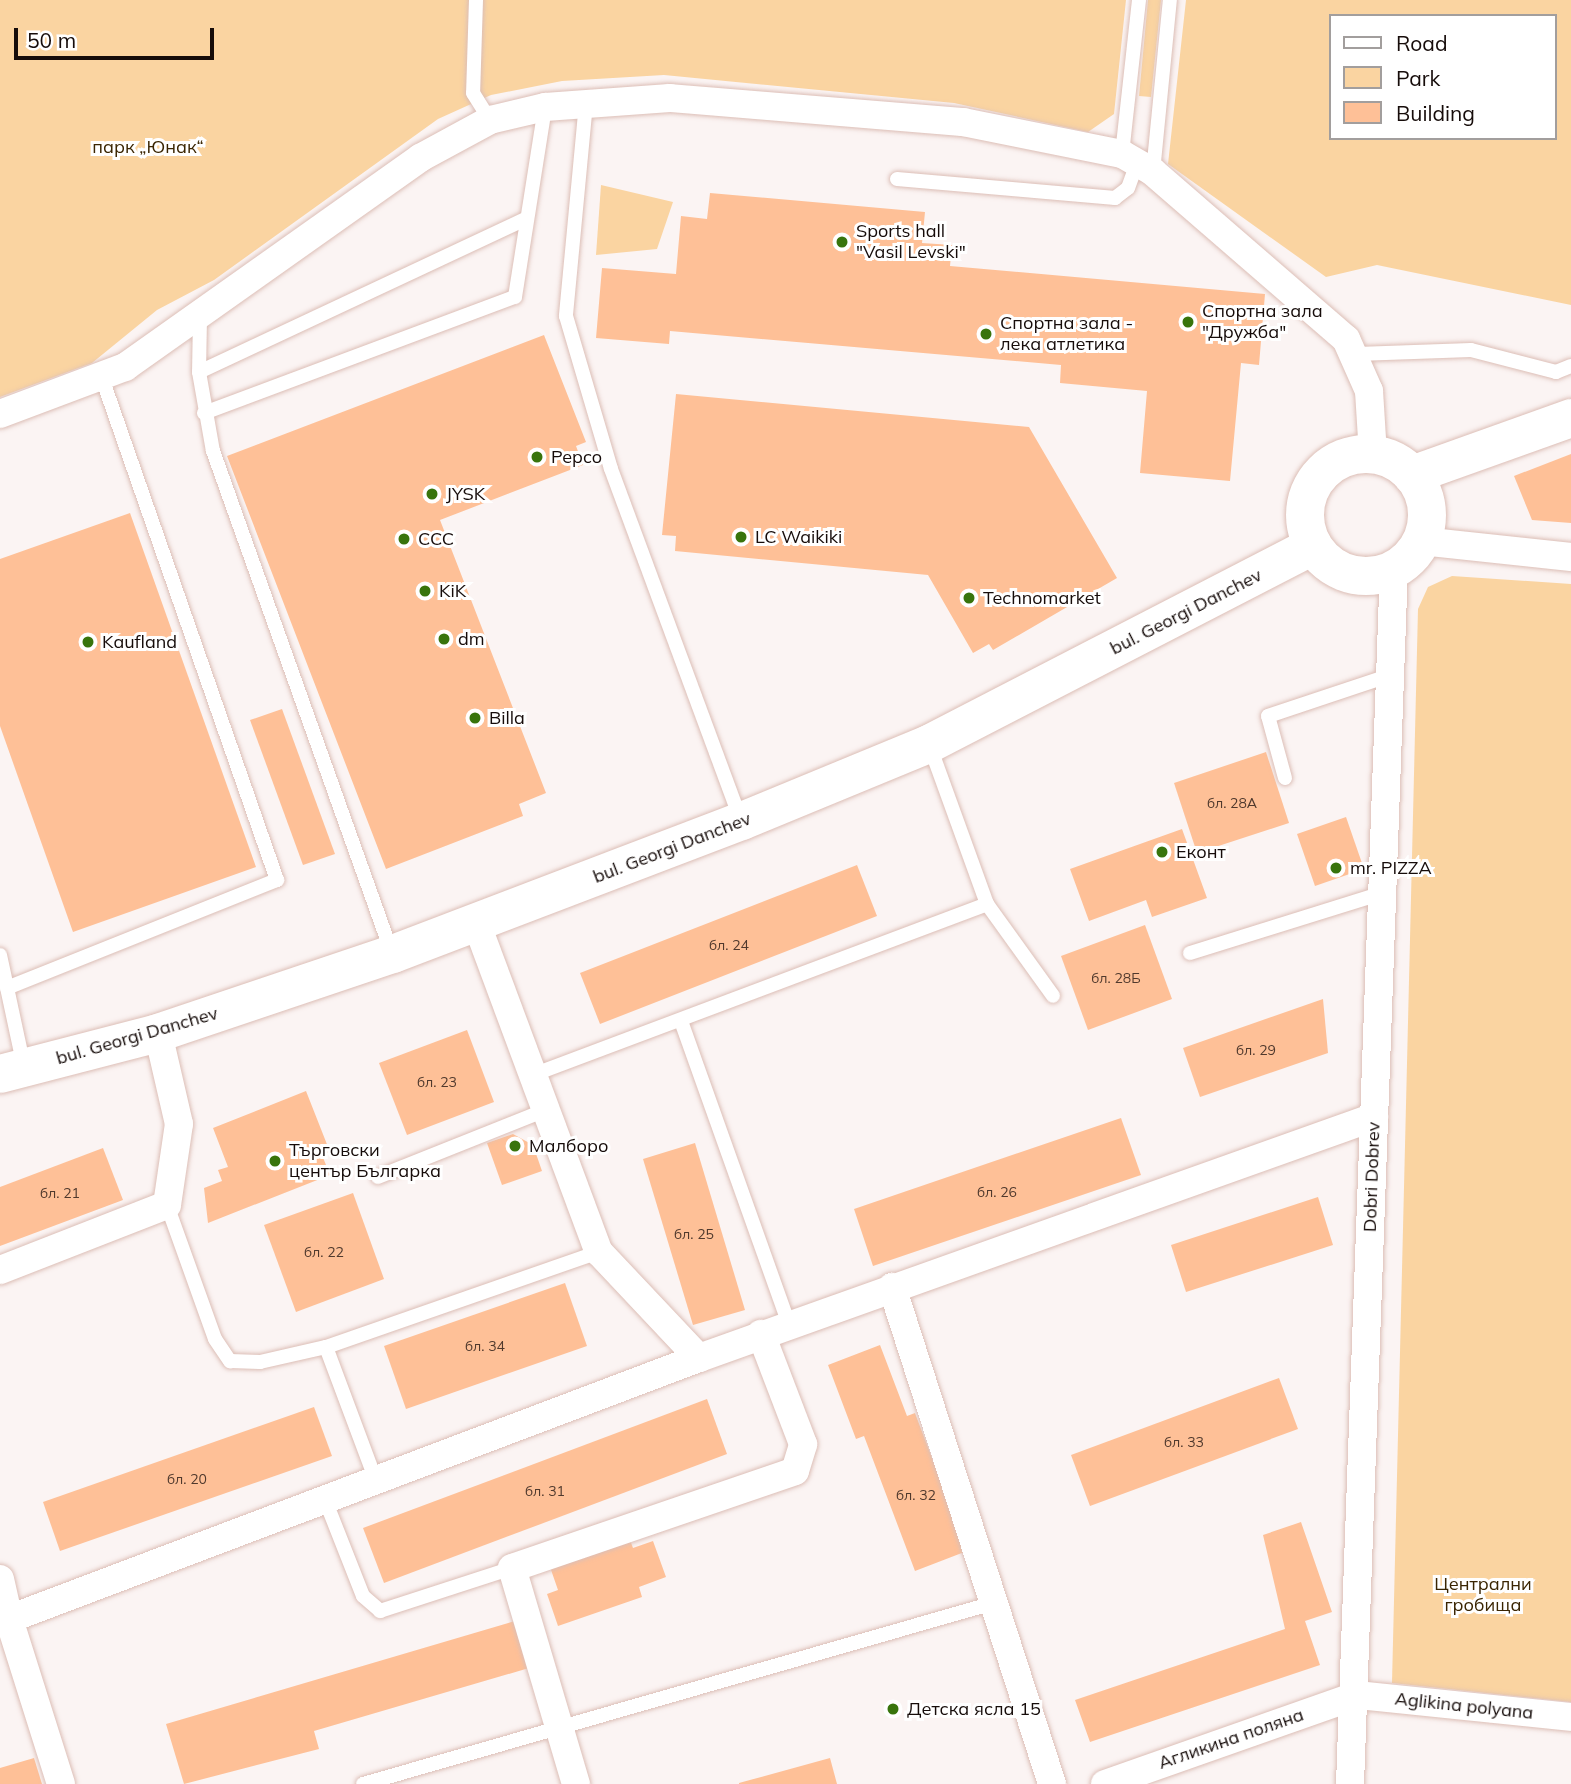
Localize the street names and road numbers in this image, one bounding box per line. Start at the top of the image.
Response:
street label: bul. Georgi Danchev [1107,564,1265,660]
street label: bul. Georgi Danchev [590,808,754,888]
street label: bul. Georgi Danchev [54,1003,220,1069]
street label: Dobri Dobrev [1359,1122,1385,1232]
street label: Aglikina polyana [1394,1688,1534,1724]
street label: Агликина поляна [1156,1704,1306,1774]

